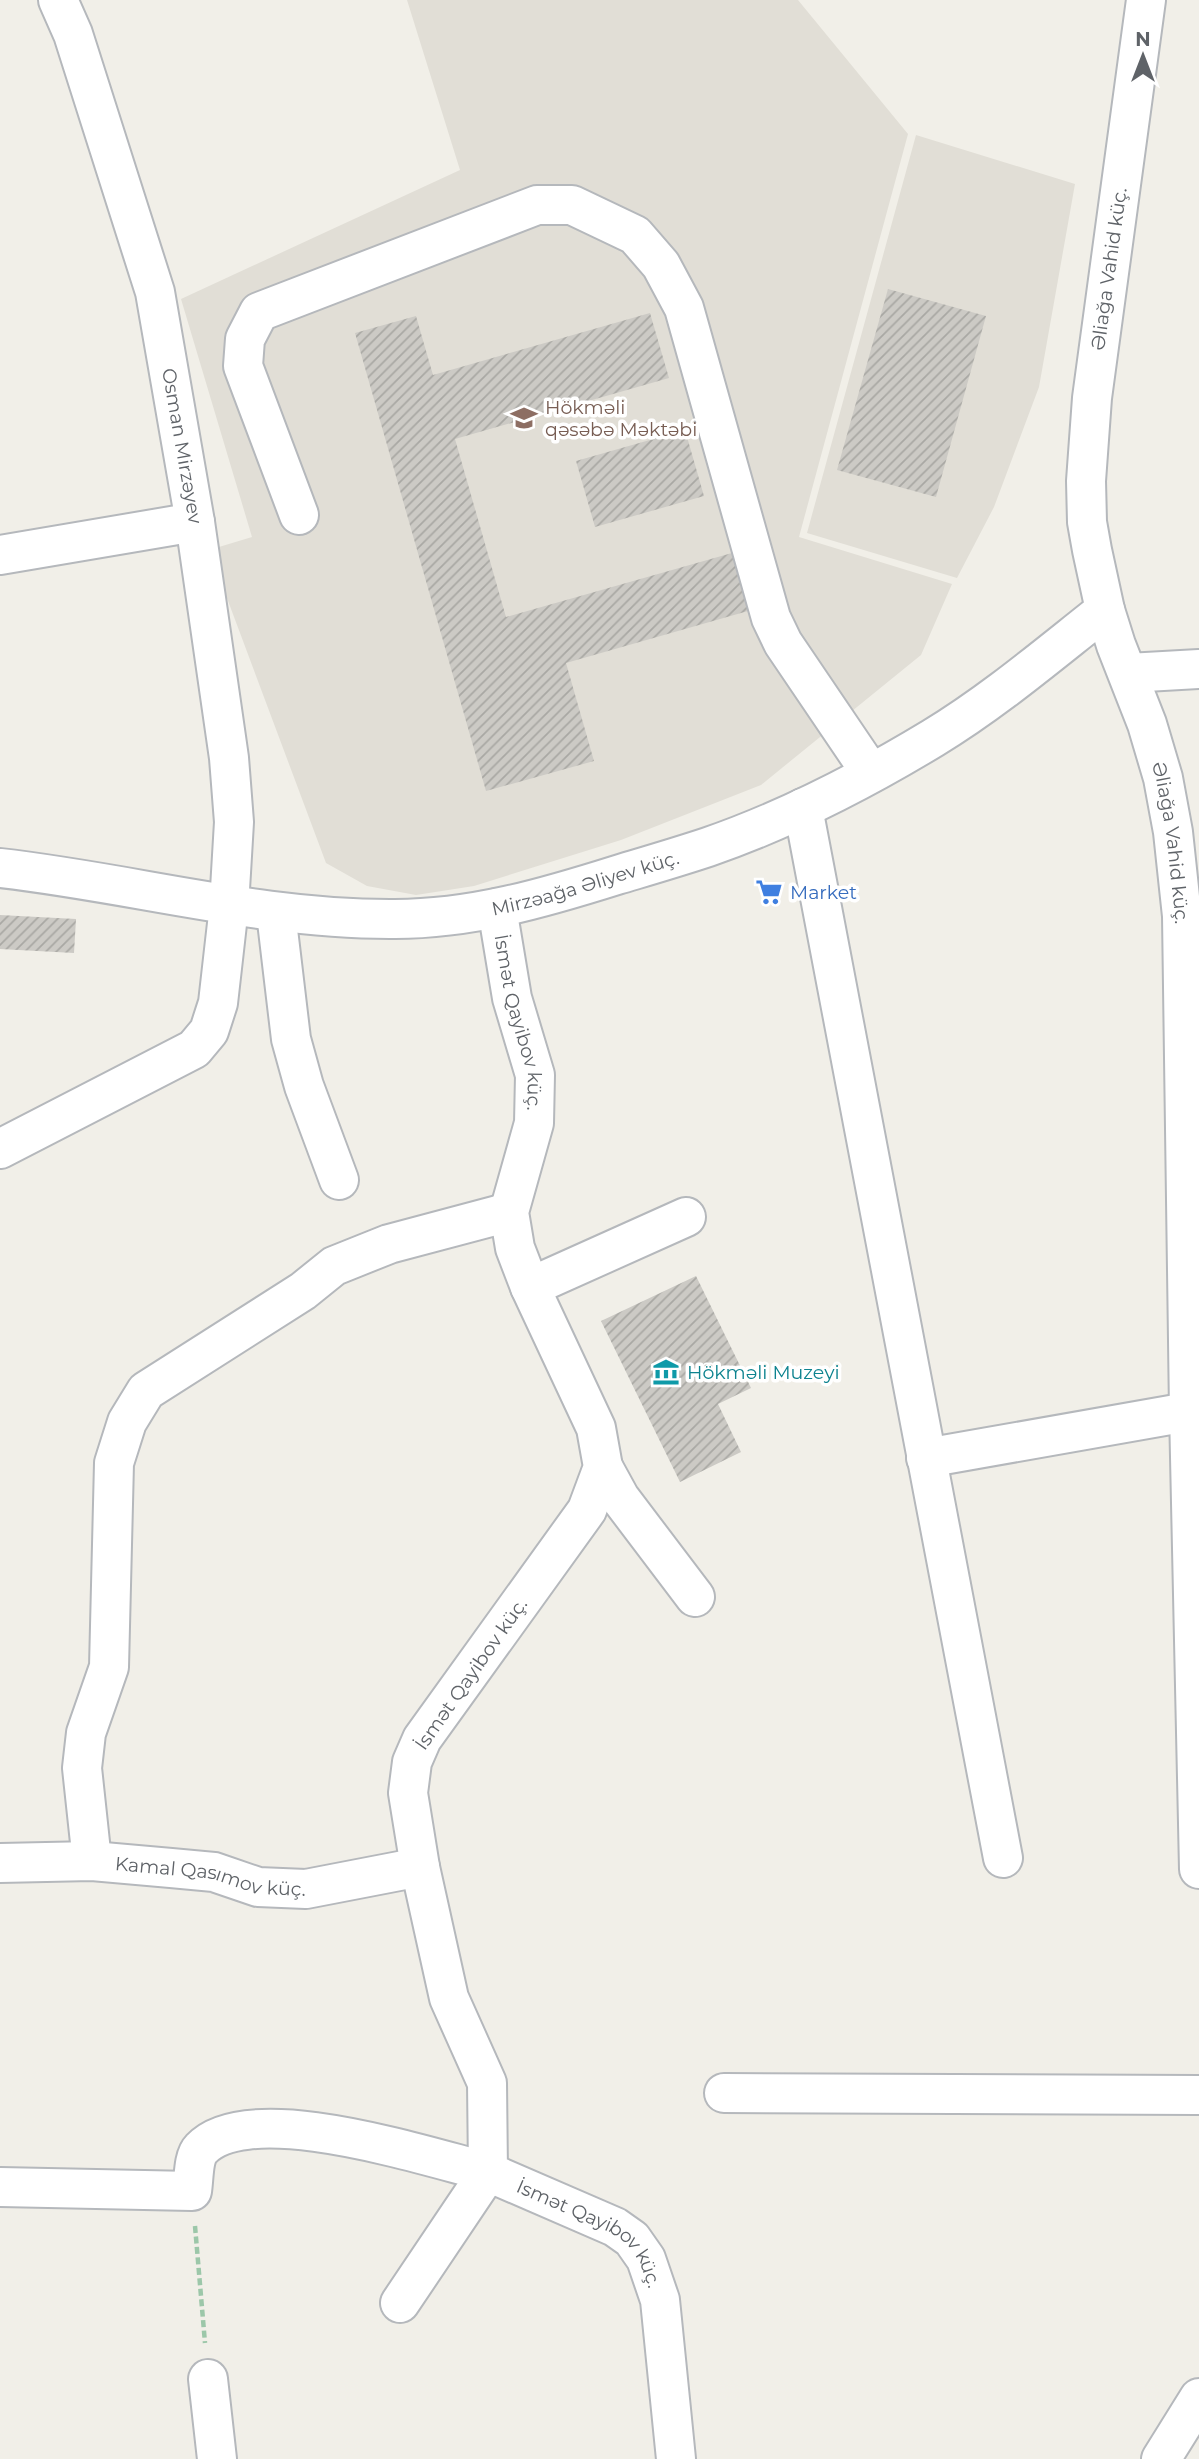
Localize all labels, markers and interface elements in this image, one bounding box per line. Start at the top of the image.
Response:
north arrow [1108,21,1178,91]
text: N [1135,28,1151,51]
street label: Əliağa Vahid küç. [1086,186,1132,352]
street label: Osman Mirzəyev [157,366,207,526]
place label: Hökməli qəsəbə Məktəbi [545,396,697,441]
school or university icon: Hökməli qəsəbə Məktəbi [509,403,539,433]
street label: Əliağa Vahid küç. [1147,759,1194,924]
street label: Mirzəağa Əliyev küç. [489,846,682,920]
supermarket icon: Market [754,877,784,907]
place label: Market [790,881,857,904]
street label: İsmət Qayibov küç. [490,932,547,1111]
museum icon: Hökməli Muzeyi [651,1357,681,1387]
place label: Hökməli Muzeyi [687,1361,840,1384]
street label: İsmət Qayibov küç. [410,1594,532,1754]
street label: Kamal Qasımov küç. [114,1852,306,1900]
street label: İsmət Qayibov küç. [513,2174,666,2290]

